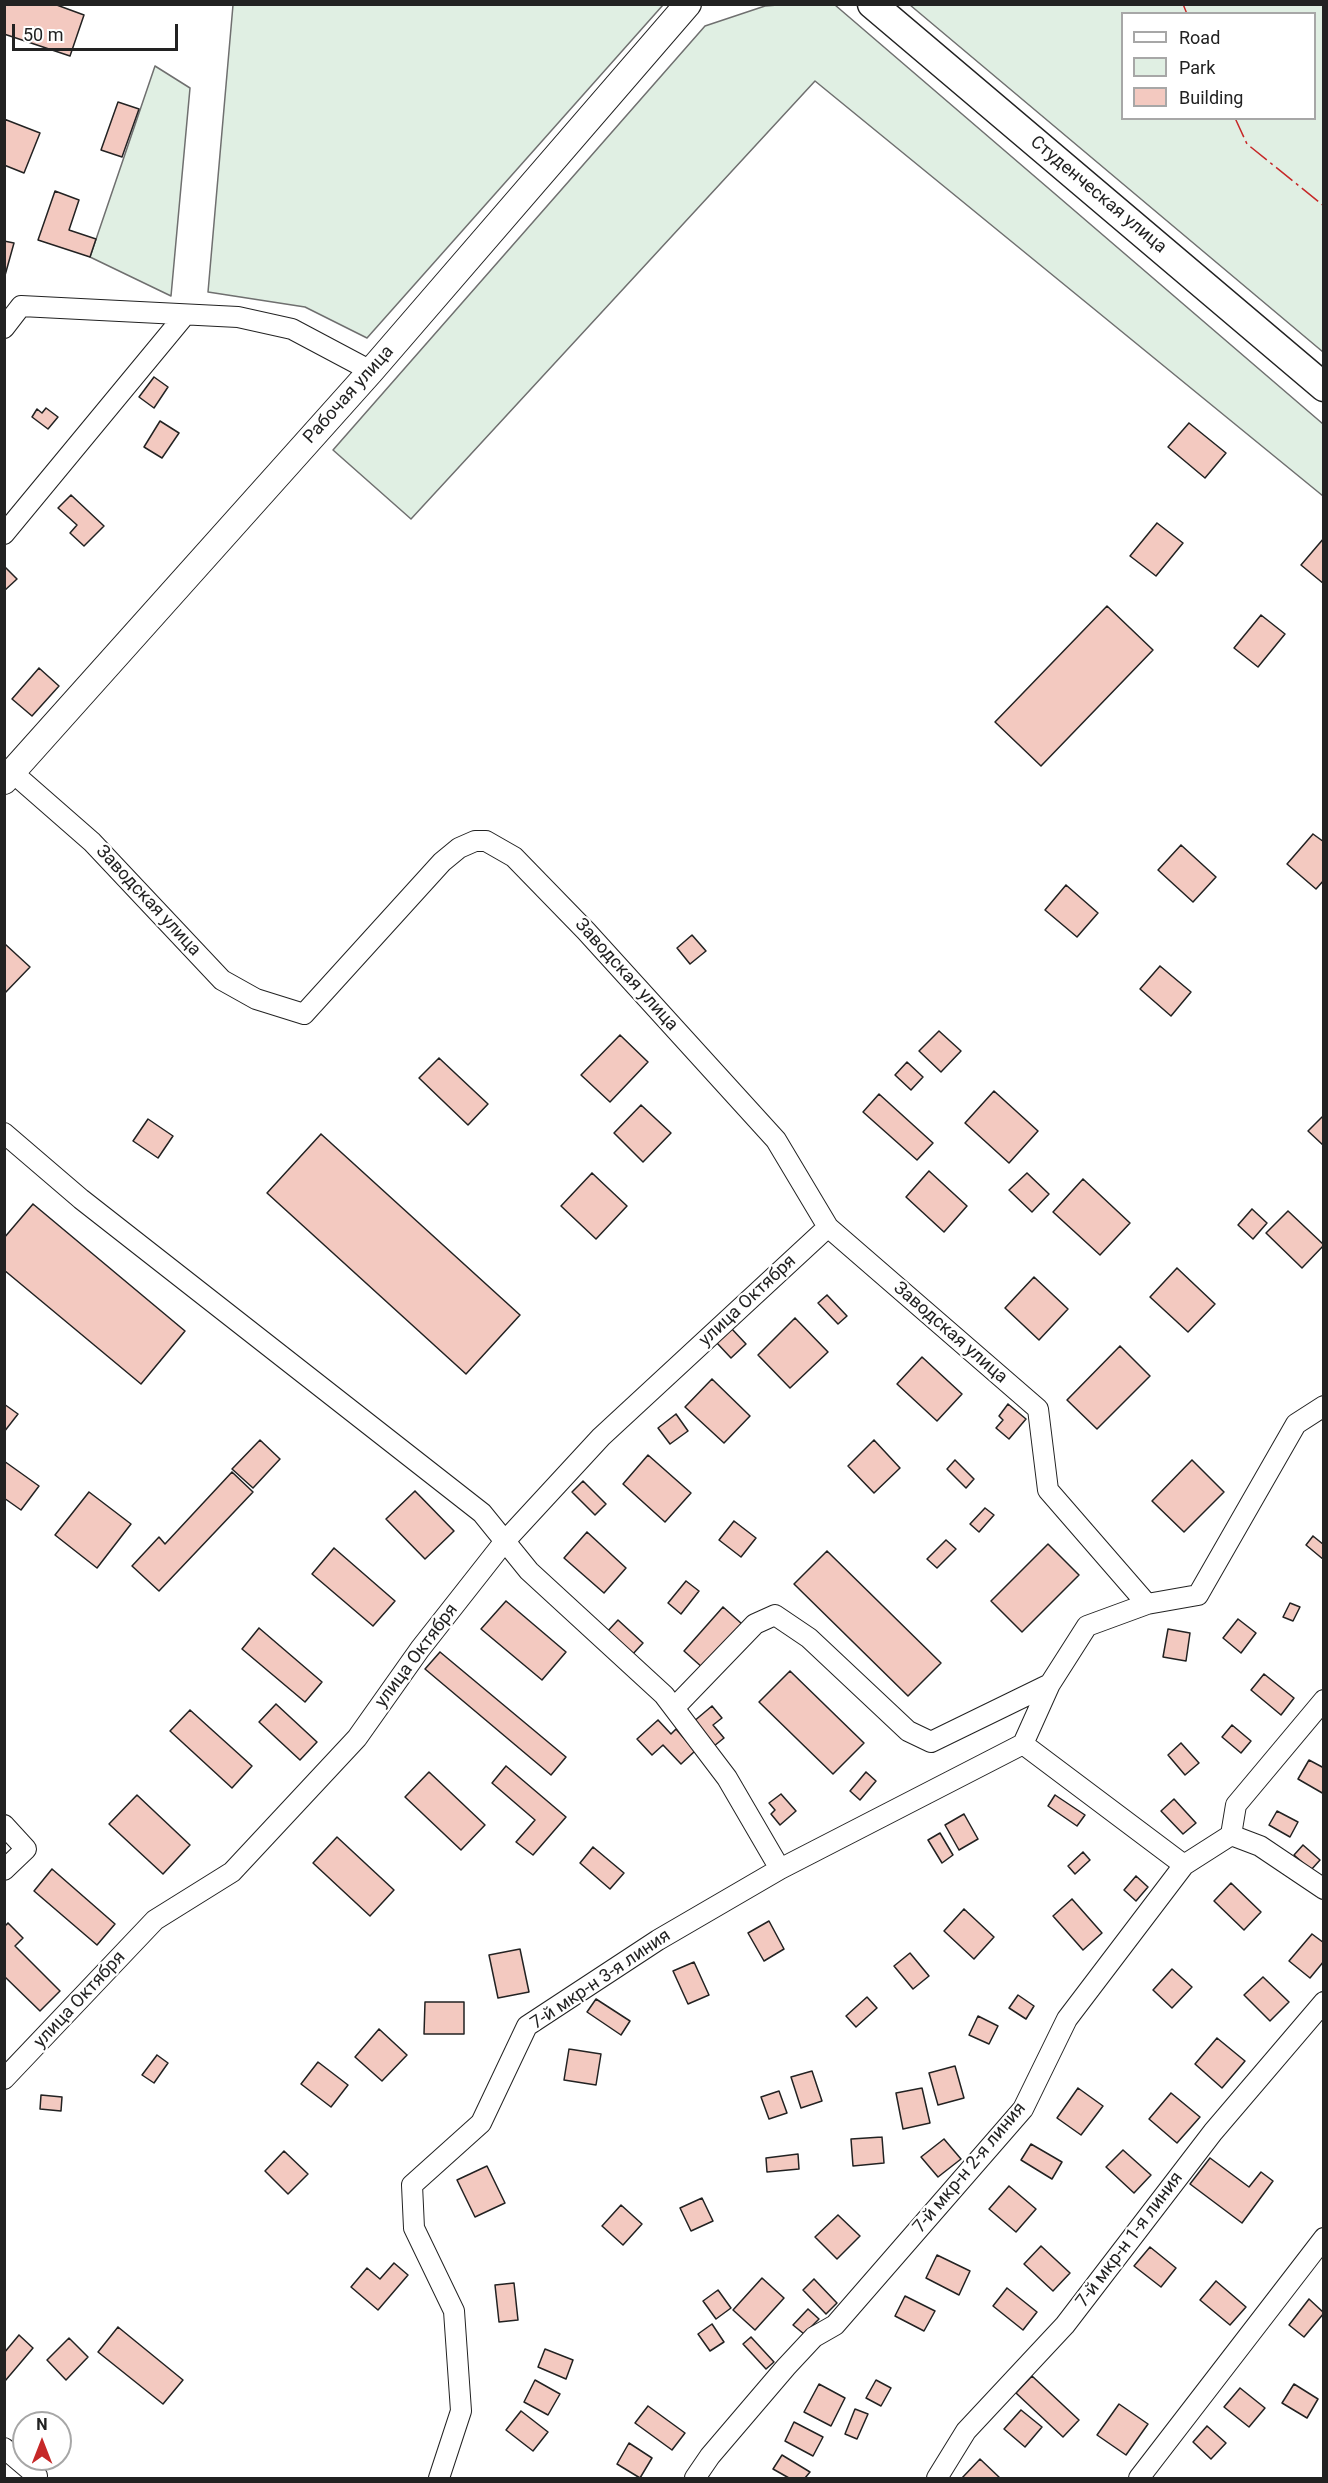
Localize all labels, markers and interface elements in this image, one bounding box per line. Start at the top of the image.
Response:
scale bar [15,12,182,50]
legend [1121,12,1316,120]
text: 50 m [23,24,63,45]
text: Road [1179,27,1220,48]
text: Park [1179,57,1215,78]
text: Building [1179,87,1243,108]
street label: Студенческая улица [1025,132,1171,258]
street label: Рабочая улица [299,341,399,449]
street label: Заводская улица [91,841,205,961]
street label: Заводская улица [570,914,682,1036]
street label: улица Октября [695,1251,801,1351]
street label: Заводская улица [889,1278,1011,1388]
street label: улица Октября [371,1600,463,1712]
street label: 7-й мкр-н 3-я линия [527,1925,675,2035]
street label: улица Октября [30,1947,130,2053]
street label: 7-й мкр-н 2-я линия [909,2098,1031,2238]
street label: 7-й мкр-н 1-я линия [1072,2168,1188,2312]
north arrow [12,2411,72,2471]
text: N [36,2415,48,2434]

